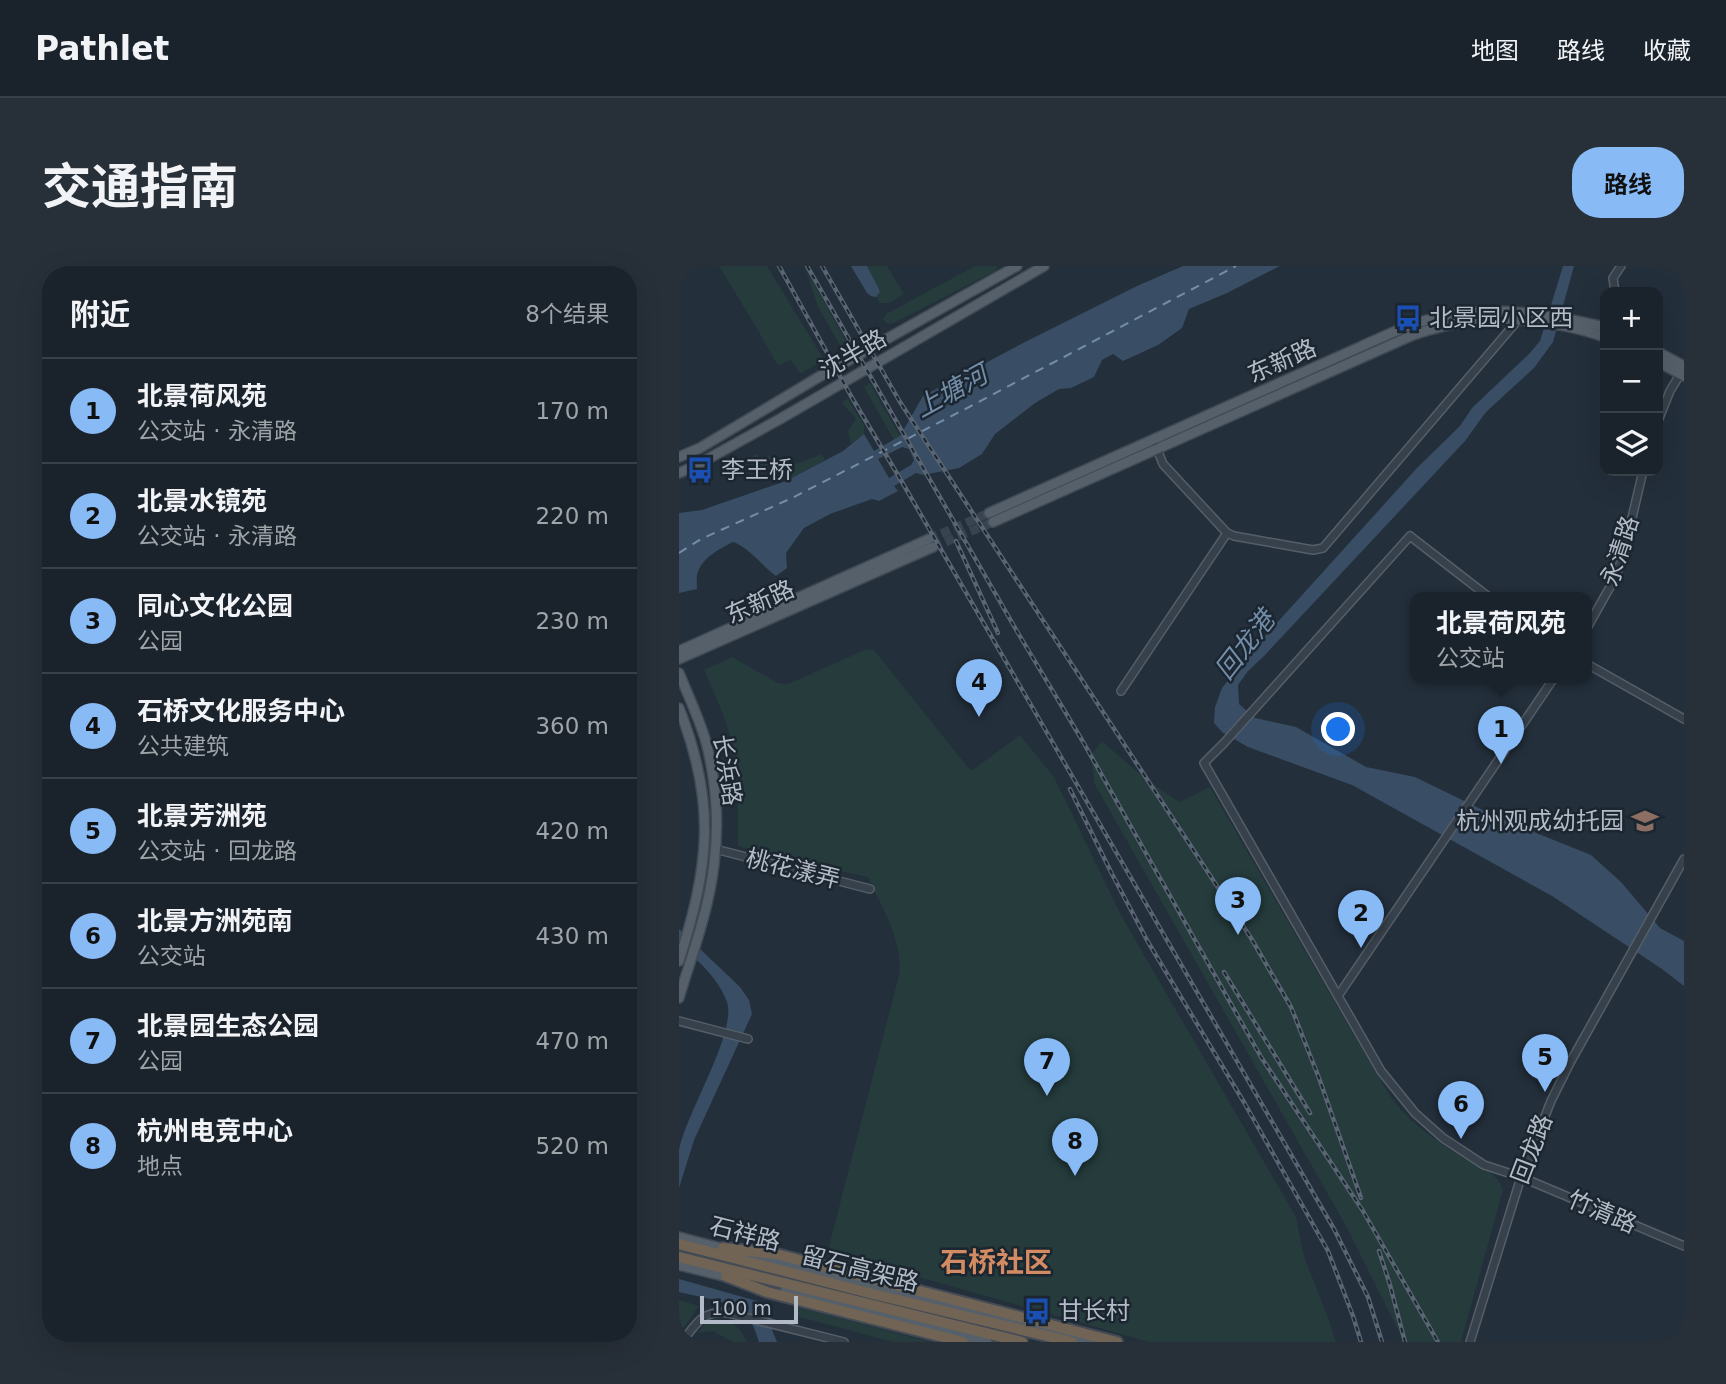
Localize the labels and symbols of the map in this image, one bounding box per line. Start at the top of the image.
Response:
bus stop icon: 北景园小区西 [1393,303,1423,333]
place label: 北景园小区西 [1429,304,1573,332]
street label: 沈半路 [815,324,891,384]
street label: 东新路 [1243,334,1321,388]
water label: 上塘河 [910,357,997,423]
bus stop icon: 李王桥 [685,455,715,485]
place label: 李王桥 [721,456,793,484]
street label: 永清路 [1596,512,1644,590]
street label: 东新路 [721,575,799,629]
water label: 回龙港 [1209,602,1283,685]
pin: 4 [956,659,1002,717]
pin: 1 [1478,706,1524,764]
your location [1321,712,1355,746]
street label: 长浜路 [708,732,746,808]
school or university icon: 杭州观成幼托园 [1630,806,1660,836]
place label: 杭州观成幼托园 [1456,807,1624,835]
street label: 桃花漾弄 [743,844,843,894]
pin: 3 [1215,877,1261,935]
pin: 2 [1338,890,1384,948]
pin: 5 [1522,1034,1568,1092]
pin: 7 [1024,1038,1070,1096]
pin: 6 [1438,1081,1484,1139]
street label: 回龙路 [1506,1110,1558,1188]
pin: 8 [1052,1118,1098,1176]
street label: 竹清路 [1563,1185,1641,1239]
street label: 石祥路 [707,1212,783,1256]
street label: 留石高架路 [798,1241,922,1297]
district label: 石桥社区 [940,1246,1052,1279]
scale bar [700,1293,798,1325]
bus stop icon: 甘长村 [1022,1296,1052,1326]
place label: 甘长村 [1058,1297,1130,1325]

